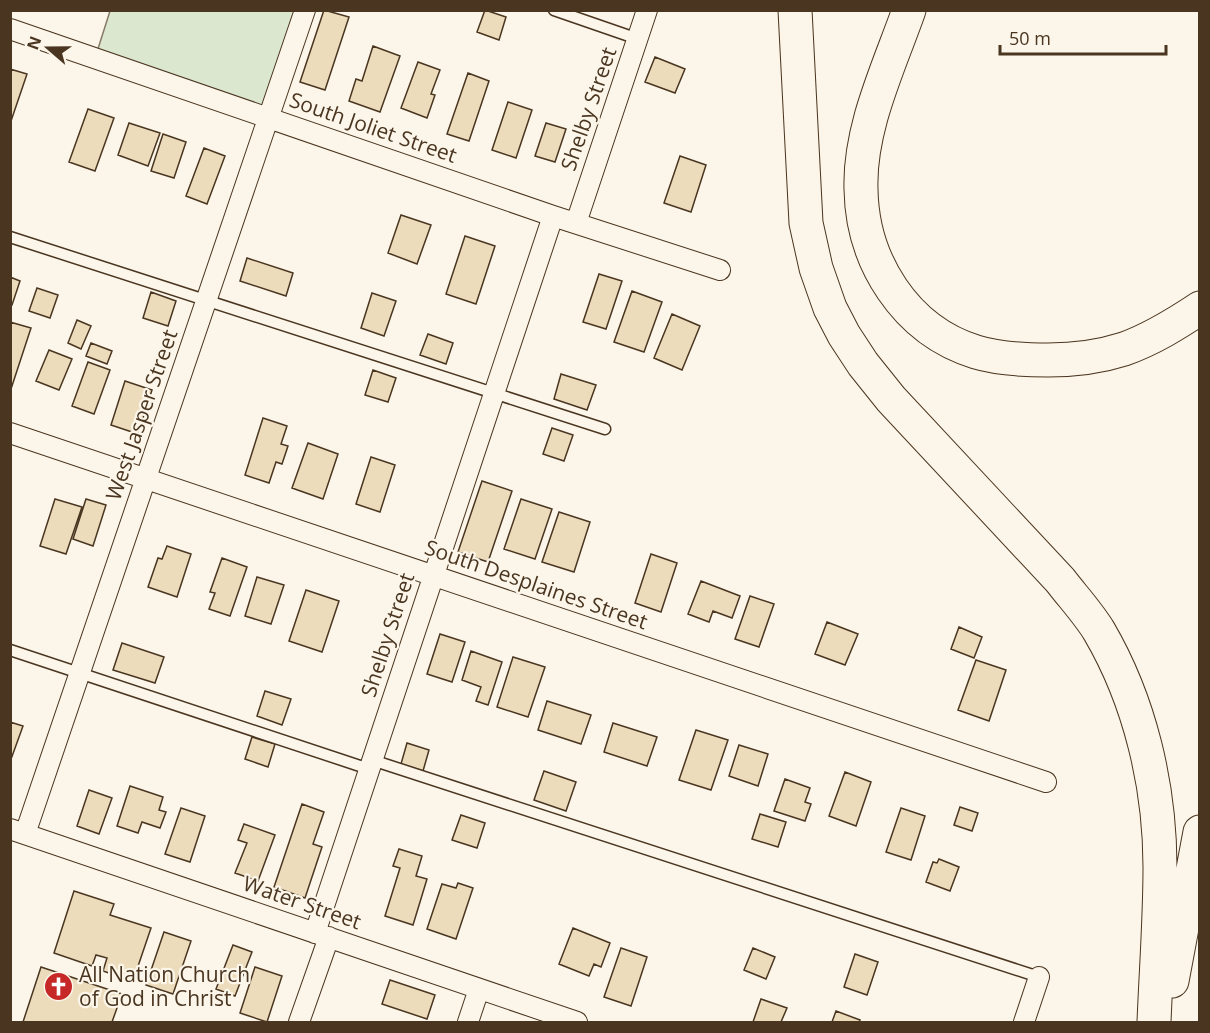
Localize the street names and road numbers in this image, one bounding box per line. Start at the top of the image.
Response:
street label: Shelby Street [554,43,622,174]
street label: South Joliet Street [286,85,461,169]
street label: West Jasper Street [99,326,183,504]
street label: South Desplaines Street [421,533,651,635]
street label: Shelby Street [354,569,420,700]
street label: Water Street [240,869,365,935]

